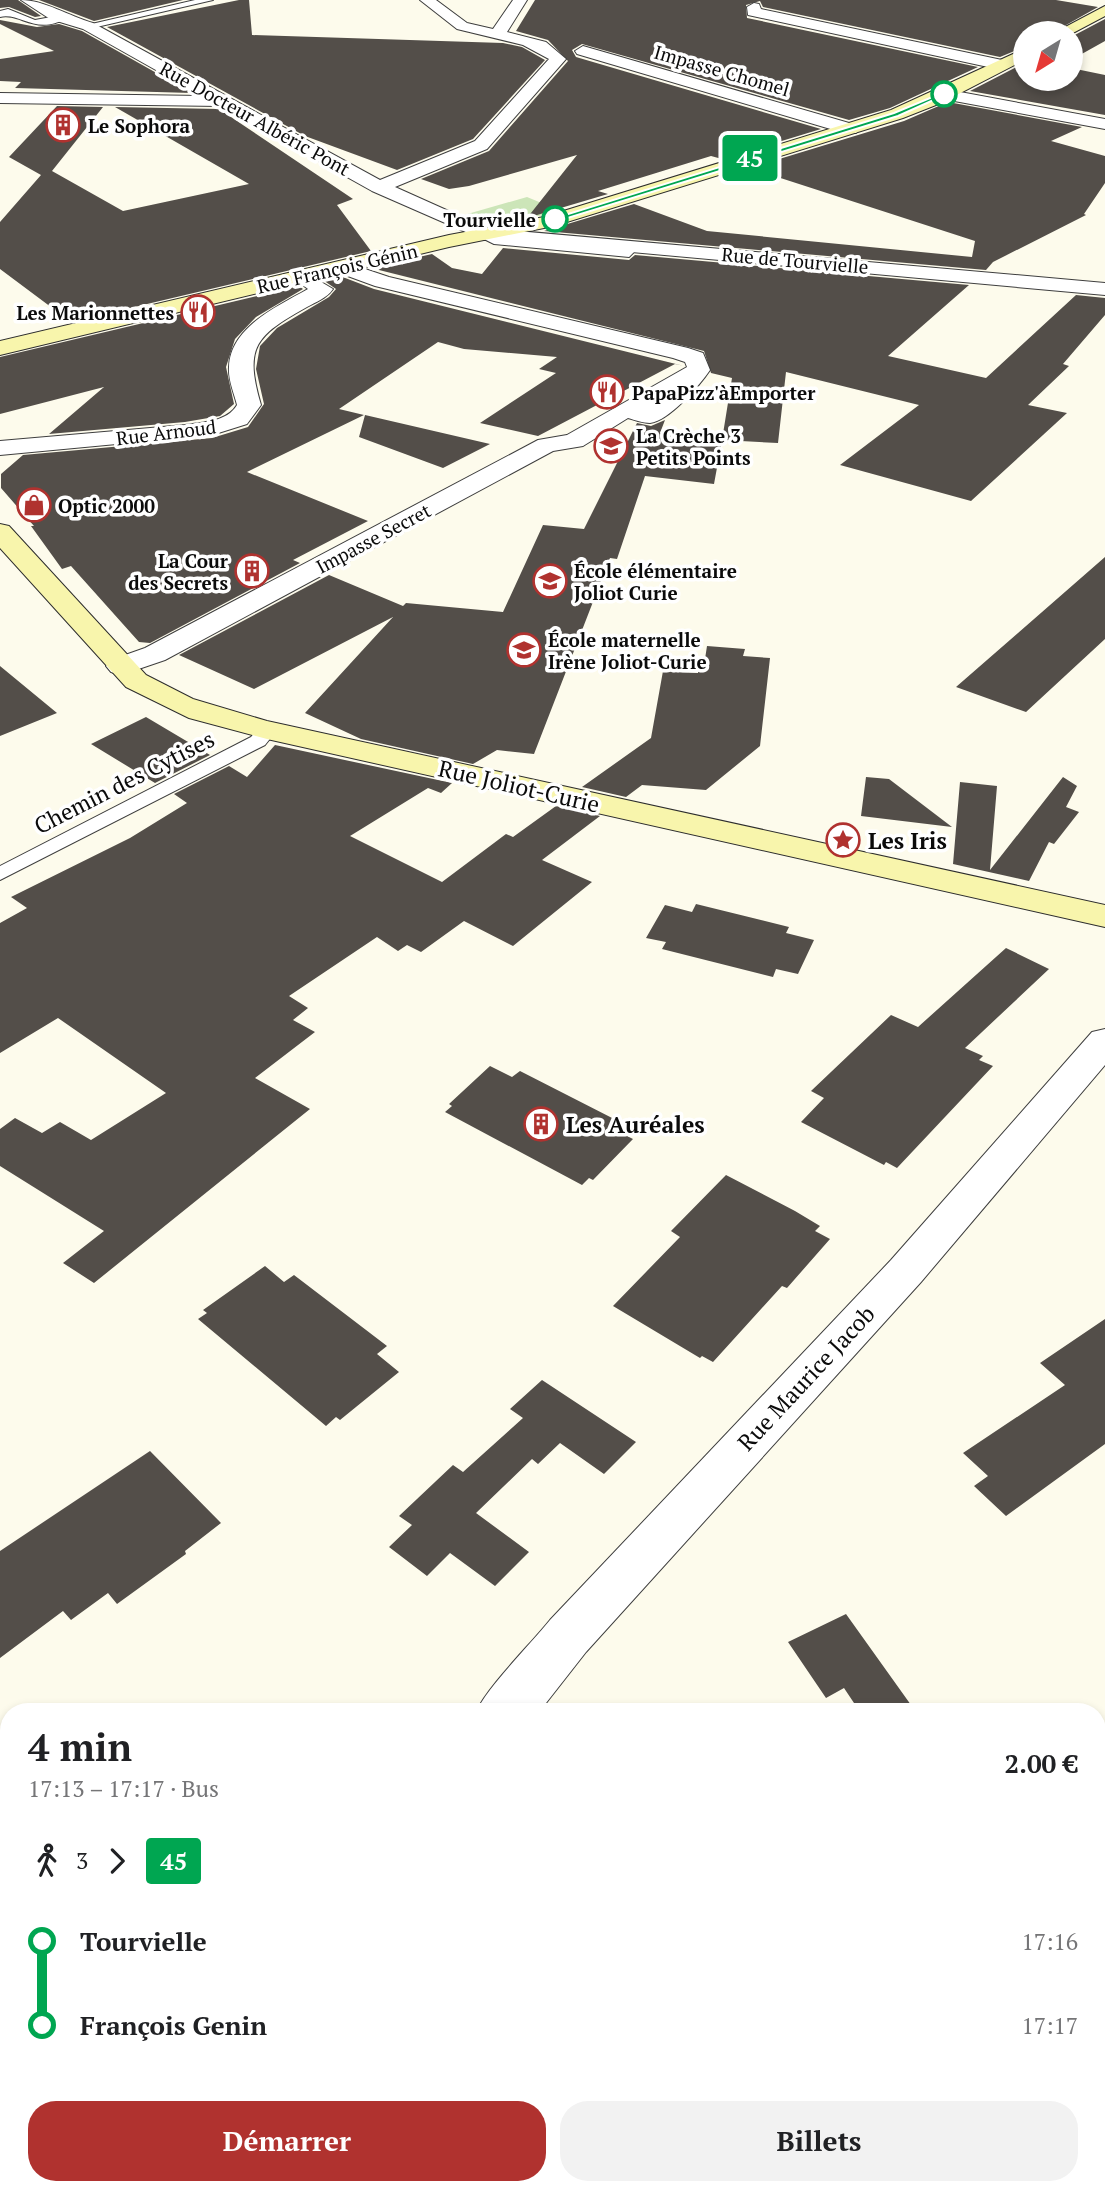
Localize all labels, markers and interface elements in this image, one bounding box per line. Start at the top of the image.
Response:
north arrow [1013,21,1083,91]
map controls [1013,21,1083,91]
street label: Impasse Chomel [651,39,793,101]
street label: Rue Docteur Albéric Pont [155,55,355,181]
unlabelled marker [931,81,957,107]
building icon: Le Sophora [44,106,82,144]
place label: Le Sophora [88,113,191,138]
line badge: 45 [718,135,782,181]
text: 45 [736,142,764,174]
marker: Tourvielle [542,206,568,232]
place label: Tourvielle [443,207,536,232]
street label: Rue François Génin [254,237,420,299]
street label: Rue de Tourvielle [720,241,870,279]
restaurant icon: Les Marionnettes [179,293,217,331]
place label: Les Marionnettes [17,300,174,325]
restaurant icon: PapaPizz'àEmporter [588,373,626,411]
place label: PapaPizz'àEmporter [632,380,816,405]
street label: Rue Arnoud [115,413,218,451]
place label: La Crèche 3 Petits Points [636,423,751,470]
school or university icon: La Crèche 3 Petits Points [592,427,630,465]
shop icon: Optic 2000 [15,486,53,524]
place label: Optic 2000 [58,493,155,518]
street label: Impasse Secret [311,497,435,579]
place label: La Cour des Secrets [128,548,229,595]
building icon: La Cour des Secrets [233,552,271,590]
place label: École élémentaire Joliot Curie [574,558,737,605]
school or university icon: École élémentaire Joliot Curie [531,562,569,600]
place label: École maternelle Irène Joliot-Curie [548,627,707,674]
school or university icon: École maternelle Irène Joliot-Curie [505,631,543,669]
street label: Chemin des Cytises [29,723,219,841]
street label: Rue Joliot-Curie [435,752,603,820]
place icon: Les Iris [824,821,862,859]
place label: Les Iris [868,825,947,856]
building icon: Les Auréales [522,1105,560,1143]
place label: Les Auréales [566,1109,705,1140]
street label: Rue Maurice Jacob [731,1299,881,1457]
text: 4 min [28,1722,132,1772]
text: 2.00 € [1005,1746,1078,1780]
text: 17:13 – 17:17 · Bus [28,1773,219,1804]
icon: walk [28,1842,66,1880]
icon: forward [98,1842,136,1880]
text: 3 [76,1845,88,1876]
text: 45 [160,1845,187,1877]
text: Tourvielle [80,1924,207,1958]
text: 17:16 [1021,1926,1078,1957]
text: François Genin [80,2008,267,2042]
text: 17:17 [1021,2010,1078,2041]
button: Démarrer [28,2101,546,2181]
button: Billets [560,2101,1078,2181]

